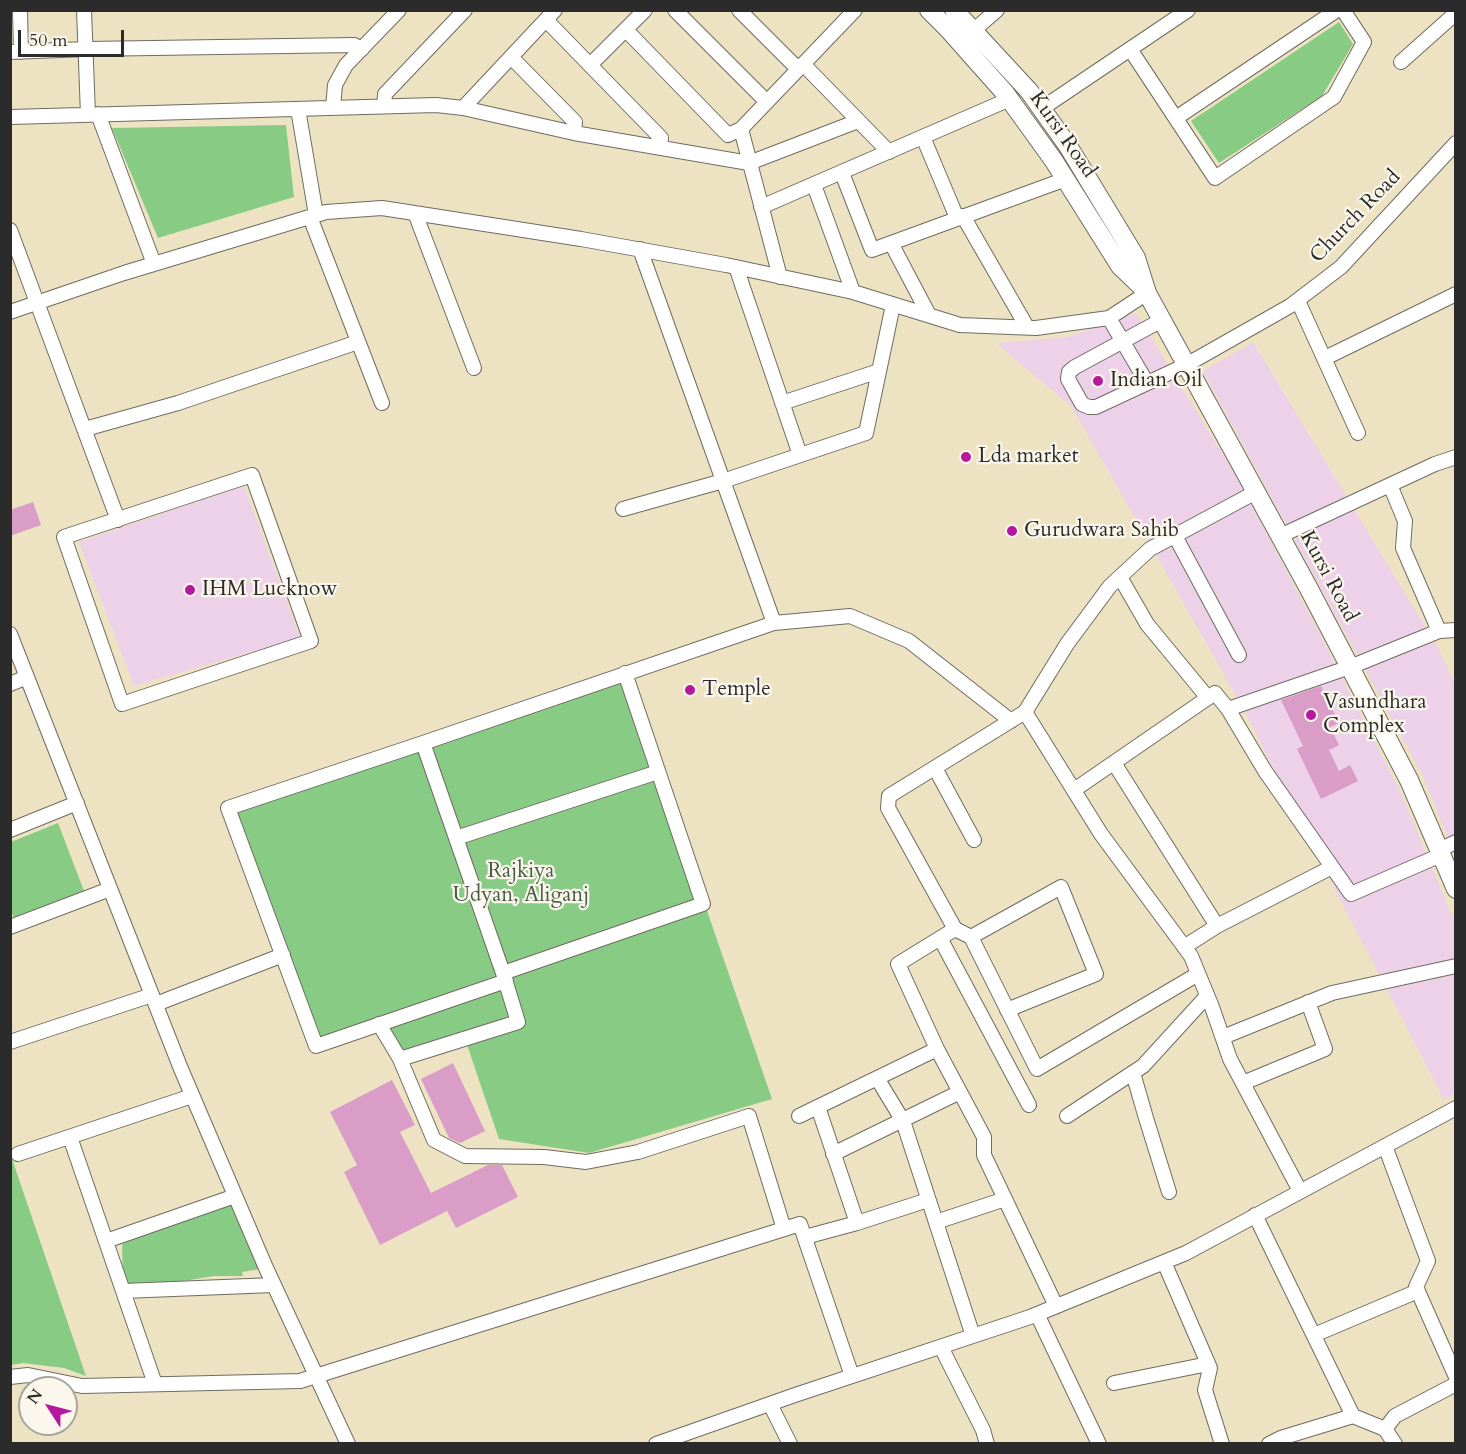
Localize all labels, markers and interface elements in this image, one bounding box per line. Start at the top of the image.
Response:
scale bar [21,18,128,56]
text: 50 m [29,28,68,53]
street label: Kursi Road [1023,87,1101,183]
street label: Church Road [1305,165,1407,269]
place label: Indian Oil [1110,368,1202,394]
marker: Indian Oil [1091,374,1105,388]
place label: Lda market [978,444,1078,470]
marker: Lda market [959,450,973,464]
place label: Gurudwara Sahib [1024,518,1179,544]
marker: Gurudwara Sahib [1005,524,1019,538]
street label: Kursi Road [1294,527,1362,627]
place label: IHM Lucknow [202,577,337,603]
marker: IHM Lucknow [183,583,197,597]
place label: Temple [702,677,771,703]
marker: Temple [683,683,697,697]
place label: Vasundhara Complex [1323,690,1427,740]
marker: Vasundhara Complex [1304,708,1318,722]
park label: Rajkiya Udyan, Aliganj [453,859,589,909]
north arrow [18,1376,78,1436]
text: N [22,1385,48,1409]

